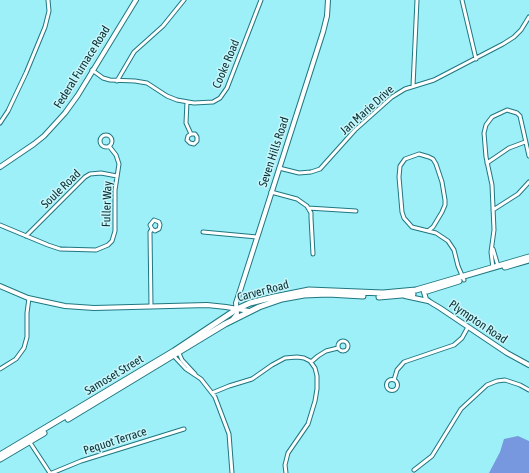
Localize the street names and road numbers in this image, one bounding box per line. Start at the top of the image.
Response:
street label: Federal Furnace Road [51,23,113,111]
street label: Cooke Road [209,37,243,91]
street label: Jan Marie Drive [337,82,397,138]
street label: Seven Hills Road [256,115,292,189]
street label: Soule Road [38,167,84,211]
street label: Fuller Way [99,181,115,227]
street label: Carver Road [236,277,290,305]
street label: Plympton Road [446,297,510,347]
street label: Samoset Street [82,352,146,398]
street label: Pequot Terrace [82,424,148,458]

